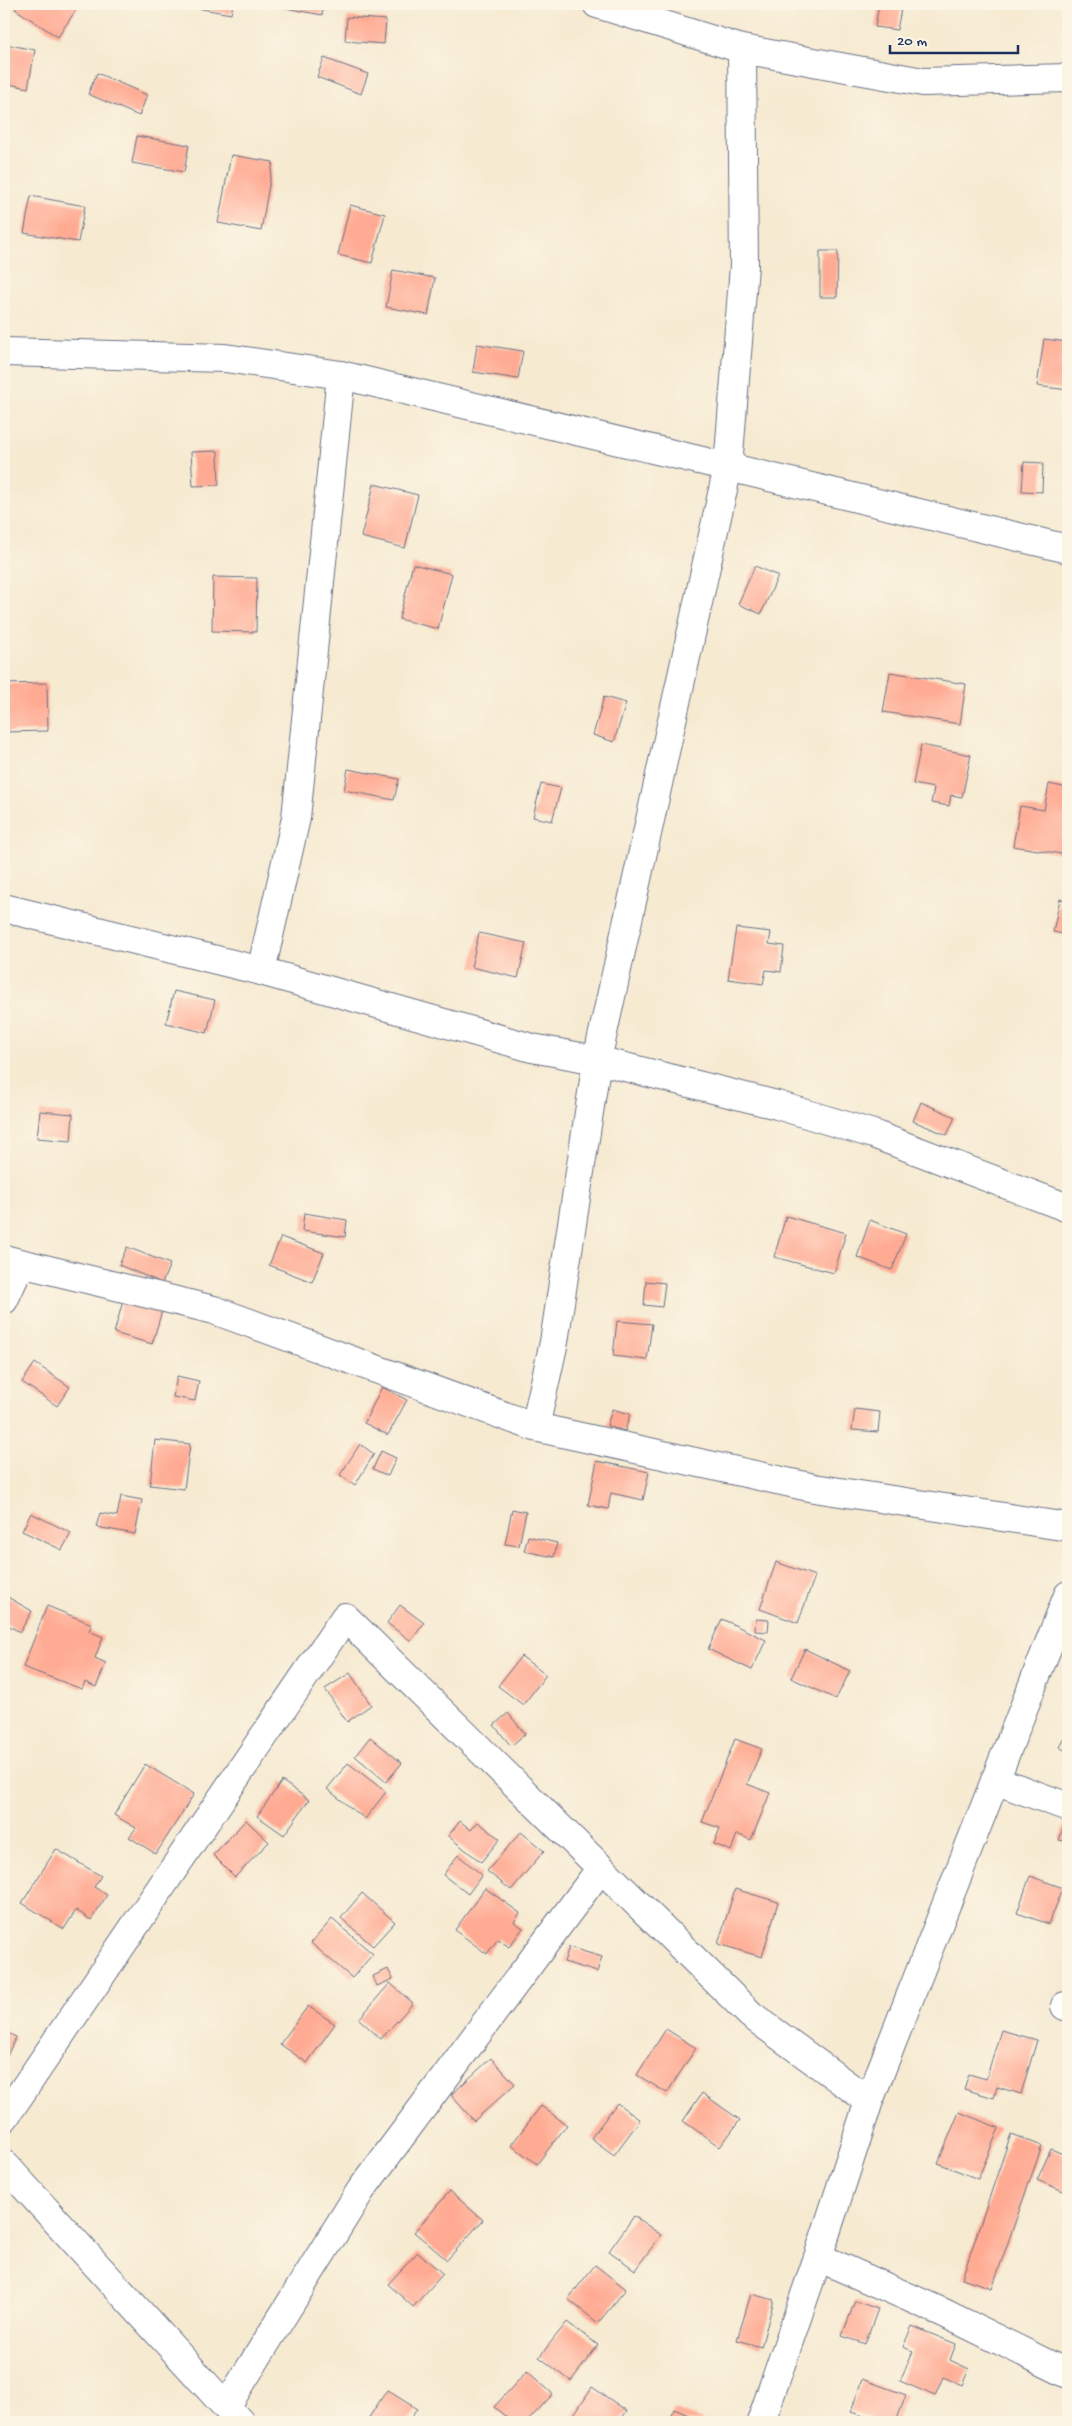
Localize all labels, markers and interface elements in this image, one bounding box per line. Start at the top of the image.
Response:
scale bar [890,22,1017,54]
text: 20 m [897,33,927,51]

